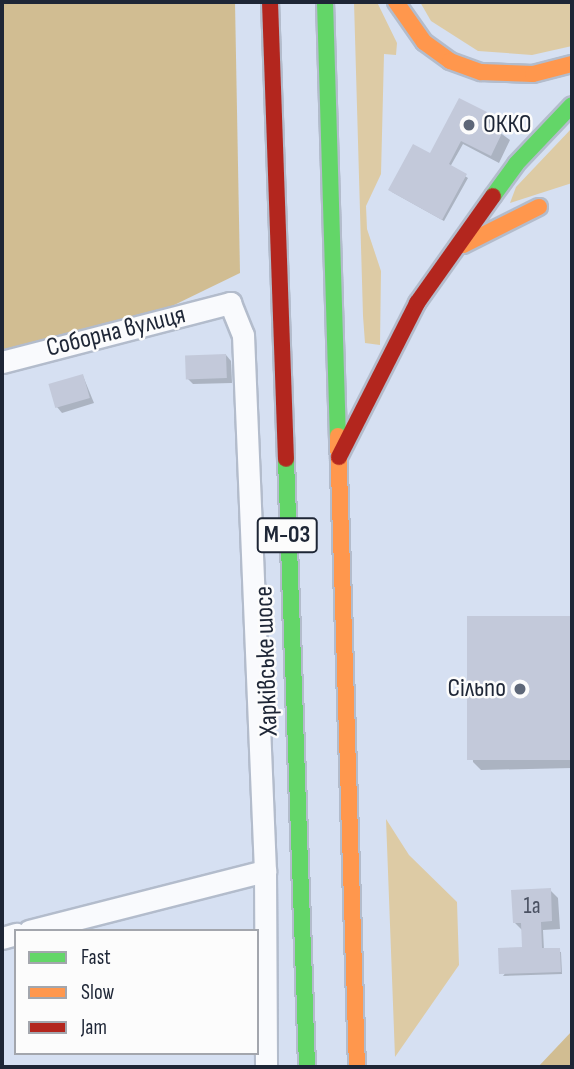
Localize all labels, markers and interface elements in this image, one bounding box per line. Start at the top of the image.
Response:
place label: ОККО [483,109,531,141]
marker: ОККО [461,117,477,133]
street label: Соборна вулиця [43,300,189,364]
road number: М-03 [256,514,318,556]
street label: Харківське шосе [249,586,285,736]
place label: Сільпо [447,673,506,705]
marker: Сільпо [512,681,528,697]
house number: 1а [523,892,541,920]
legend [14,929,259,1055]
text: Fast [81,945,111,970]
text: Slow [81,980,114,1005]
text: Jam [81,1015,107,1040]

